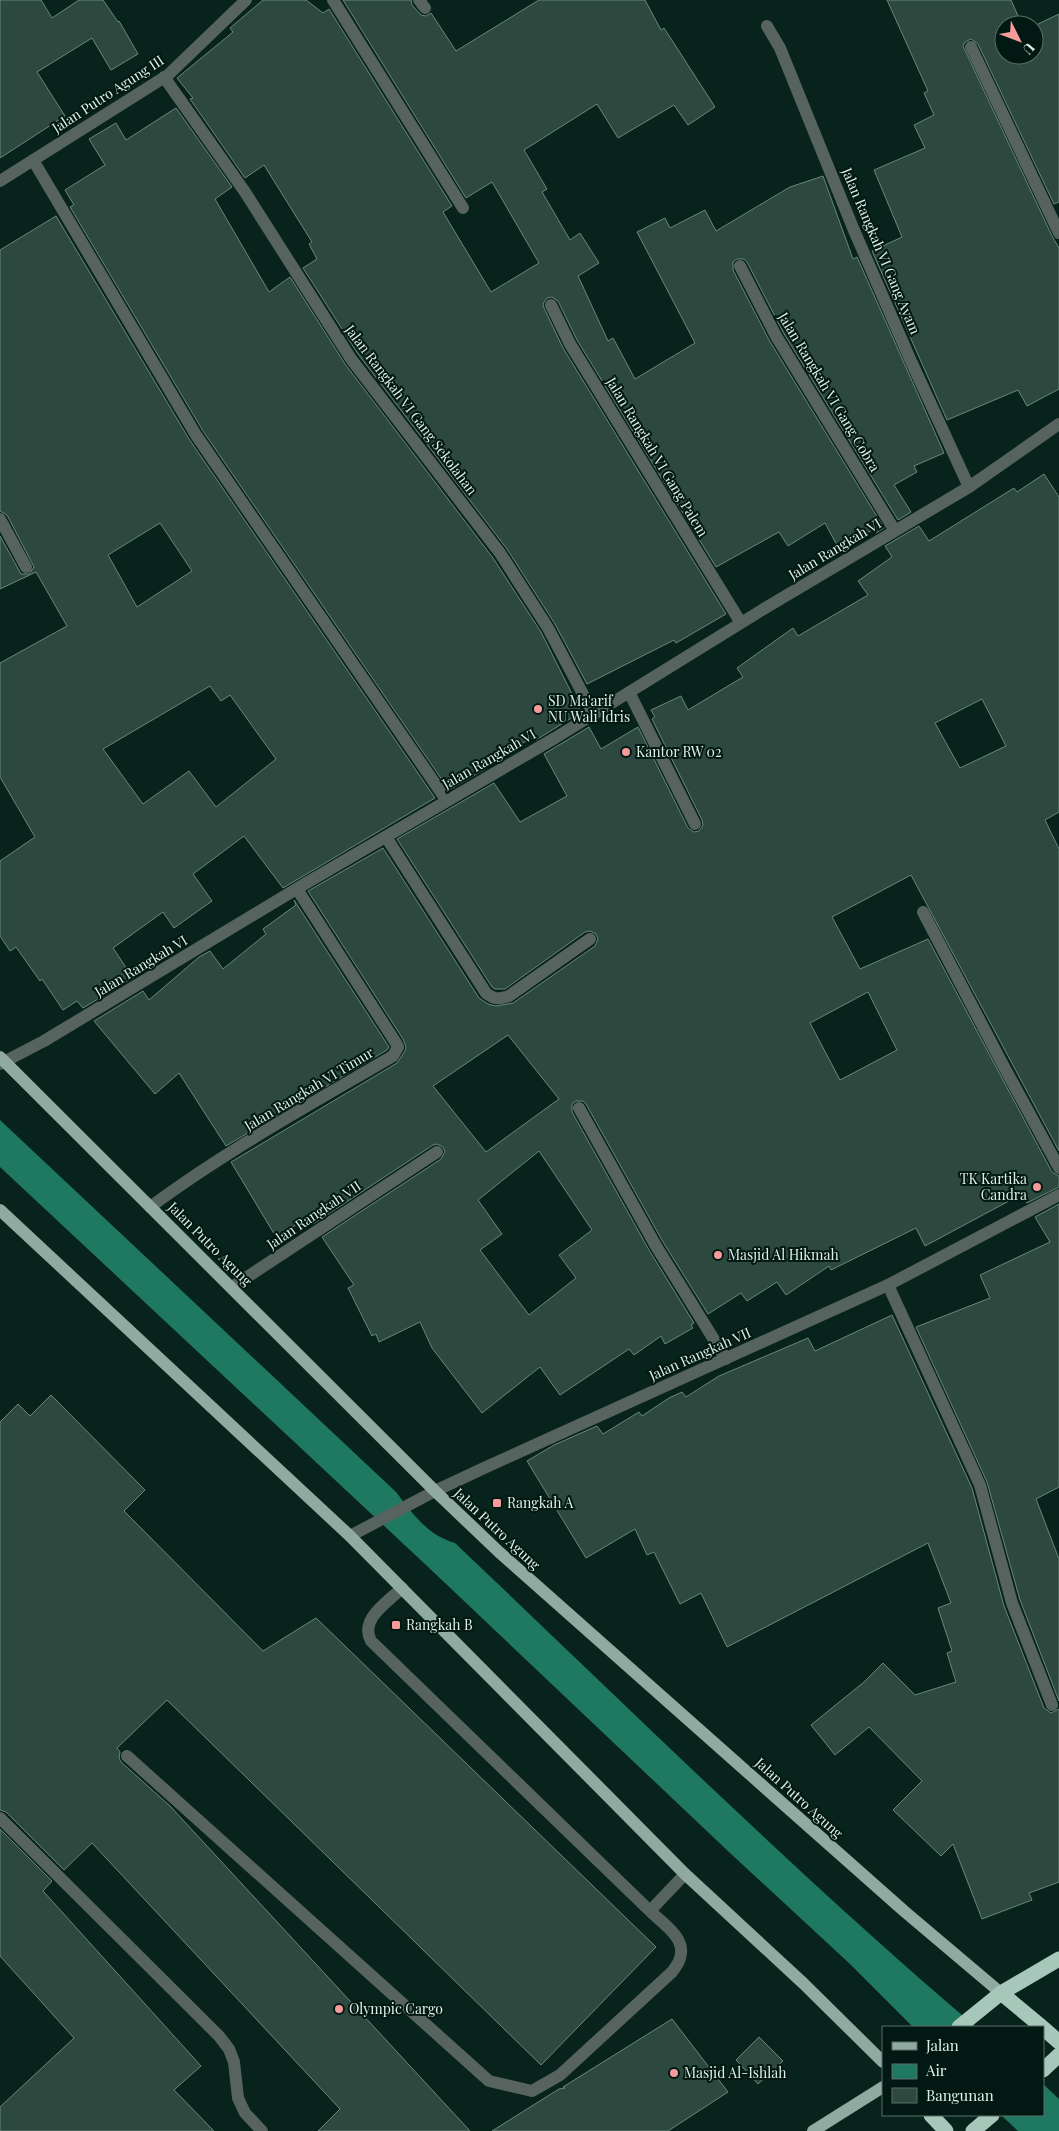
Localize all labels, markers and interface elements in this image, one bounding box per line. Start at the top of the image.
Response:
north arrow [994,15,1044,65]
text: U [1019,39,1039,59]
street label: Jalan Putro Agung III [47,50,167,137]
street label: Jalan Rangkah VI Gang Ayam [837,164,925,337]
street label: Jalan Rangkah VI Gang Cobra [774,308,885,475]
street label: Jalan Rangkah VI Gang Sekolahan [341,320,482,499]
street label: Jalan Rangkah VI Gang Palem [602,373,713,540]
street label: Jalan Rangkah VI [784,513,885,584]
place label: SD Ma'arif NU Wali Idris [548,691,630,726]
marker: SD Ma'arif NU Wali Idris [532,703,544,715]
street label: Jalan Rangkah VI [438,724,539,794]
place label: Kantor RW 02 [636,742,722,761]
marker: Kantor RW 02 [620,746,632,758]
street label: Jalan Rangkah VI [90,930,191,1001]
street label: Jalan Rangkah VI Timur [240,1042,378,1135]
place label: TK Kartika Candra [960,1169,1027,1204]
street label: Jalan Rangkah VII [262,1176,365,1254]
marker: TK Kartika Candra [1031,1181,1043,1193]
street label: Jalan Putro Agung [163,1197,257,1290]
place label: Masjid Al Hikmah [728,1245,839,1264]
marker: Masjid Al Hikmah [712,1249,724,1261]
street label: Jalan Rangkah VII [645,1322,754,1385]
street label: Jalan Putro Agung [449,1483,545,1574]
place label: Rangkah A [507,1493,573,1512]
marker: Rangkah A [491,1497,503,1509]
place label: Rangkah B [406,1615,473,1634]
marker: Rangkah B [390,1619,402,1631]
street label: Jalan Putro Agung [751,1752,848,1843]
place label: Olympic Cargo [349,1999,443,2018]
marker: Olympic Cargo [333,2003,345,2015]
legend [882,2026,1044,2116]
text: Jalan [925,2035,959,2055]
text: Air [925,2060,947,2080]
place label: Masjid Al-Ishlah [684,2063,787,2082]
marker: Masjid Al-Ishlah [668,2067,680,2079]
text: Bangunan [926,2085,994,2105]

